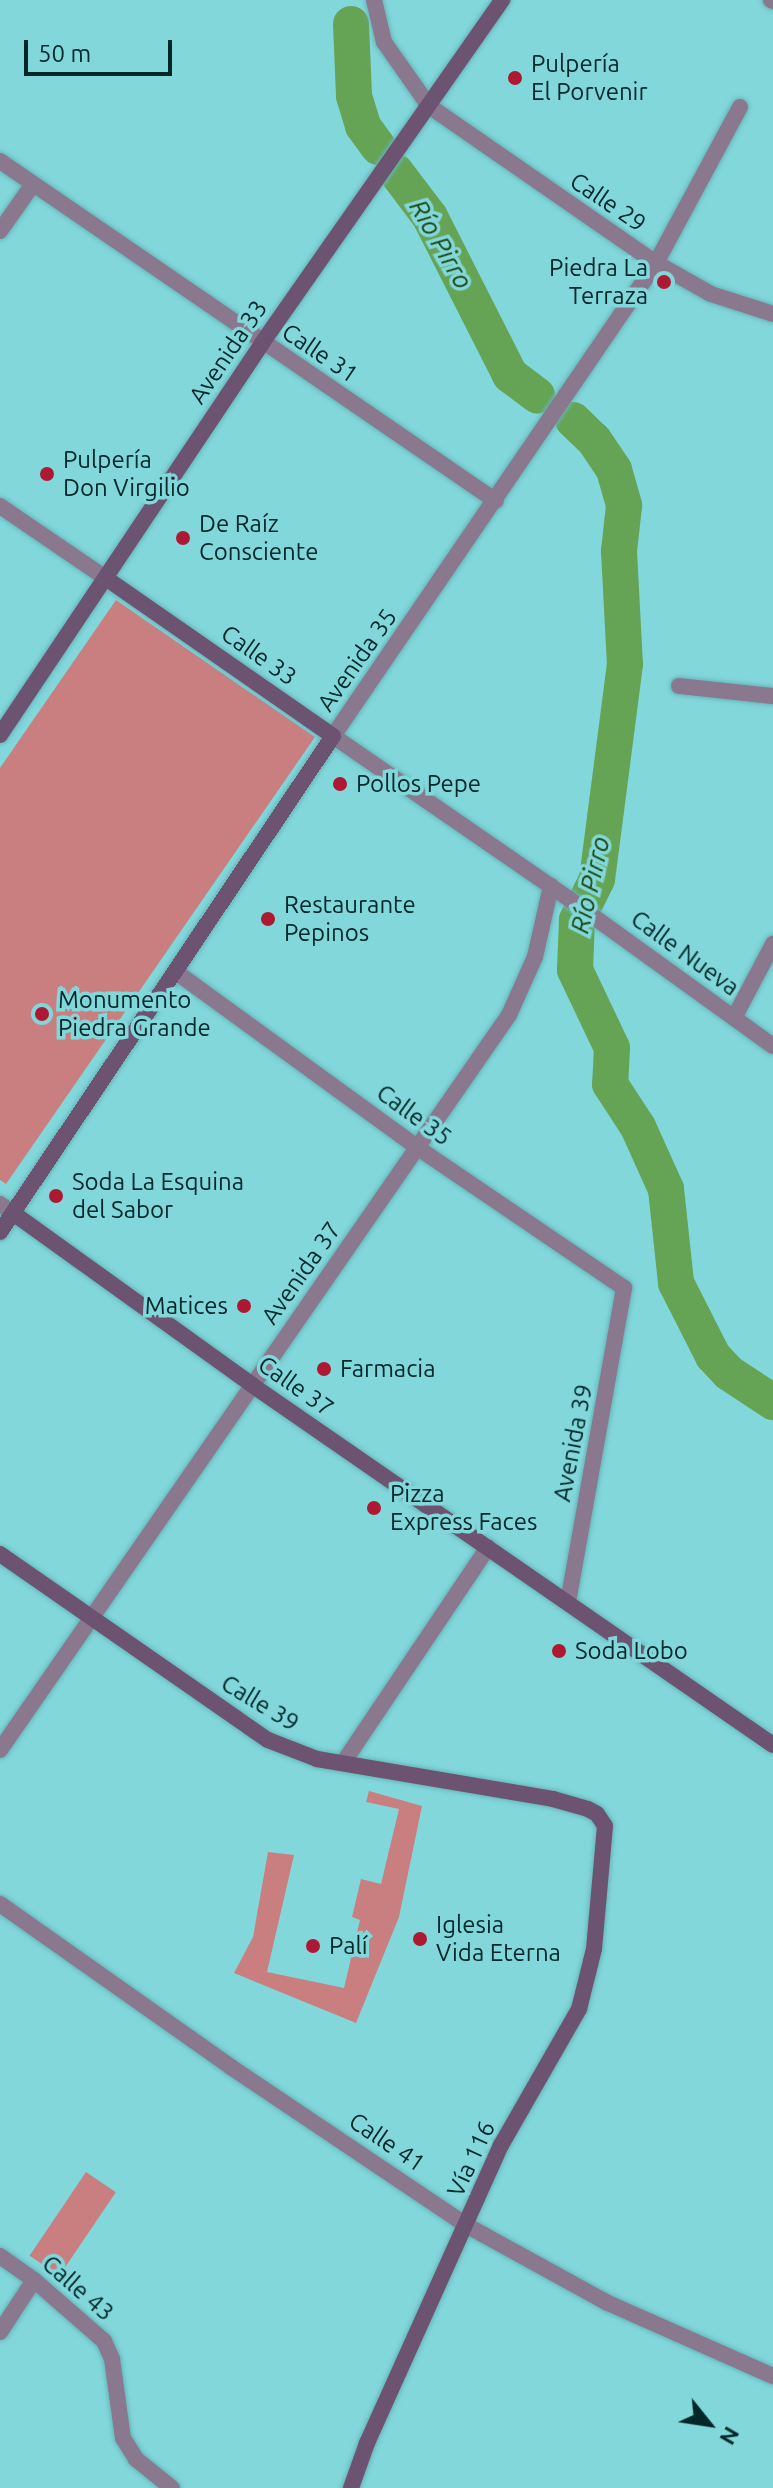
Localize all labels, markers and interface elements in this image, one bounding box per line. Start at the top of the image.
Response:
scale bar [28,24,176,74]
text: 50 m [38,40,91,67]
place label: Pulpería El Porvenir [531,50,648,106]
marker: Pulpería El Porvenir [506,69,524,87]
street label: Calle 29 [565,166,651,238]
water label: Río Pirro [403,194,479,294]
place label: Piedra La Terraza [549,254,648,310]
marker: Piedra La Terraza [655,273,673,291]
street label: Avenida 33 [183,295,273,409]
street label: Calle 31 [277,317,363,389]
place label: Pulpería Don Virgilio [63,446,190,502]
marker: Pulpería Don Virgilio [38,465,56,483]
place label: De Raíz Consciente [199,510,318,566]
marker: De Raíz Consciente [174,529,192,547]
street label: Avenida 35 [311,603,403,717]
street label: Calle 33 [216,619,302,691]
place label: Pollos Pepe [356,770,481,798]
marker: Pollos Pepe [331,775,349,793]
water label: Río Pirro [564,834,616,936]
place label: Restaurante Pepinos [284,891,416,947]
street label: Calle Nueva [625,904,745,1002]
marker: Restaurante Pepinos [259,910,277,928]
place label: Monumento Piedra Grande [58,986,211,1042]
marker: Monumento Piedra Grande [33,1005,51,1023]
street label: Calle 35 [371,1078,457,1152]
place label: Soda La Esquina del Sabor [72,1168,244,1224]
marker: Soda La Esquina del Sabor [47,1187,65,1205]
street label: Avenida 37 [255,1216,347,1330]
place label: Matices [145,1292,228,1320]
marker: Matices [235,1297,253,1315]
street label: Calle 37 [253,1350,339,1422]
place label: Farmacia [340,1355,436,1383]
marker: Farmacia [315,1360,333,1378]
street label: Avenida 39 [548,1382,598,1504]
place label: Pizza Express Faces [390,1480,537,1536]
marker: Pizza Express Faces [365,1499,383,1517]
place label: Soda Lobo [575,1637,688,1665]
marker: Soda Lobo [550,1642,568,1660]
street label: Calle 39 [216,1669,304,1737]
place label: Iglesia Vida Eterna [436,1911,561,1967]
marker: Iglesia Vida Eterna [411,1930,429,1948]
place label: Palí [329,1932,368,1960]
marker: Palí [304,1937,322,1955]
street label: Calle 41 [344,2106,430,2178]
street label: Vía 116 [441,2117,501,2201]
street label: Calle 43 [36,2249,120,2327]
north arrow [669,2384,749,2464]
text: N [715,2423,745,2450]

